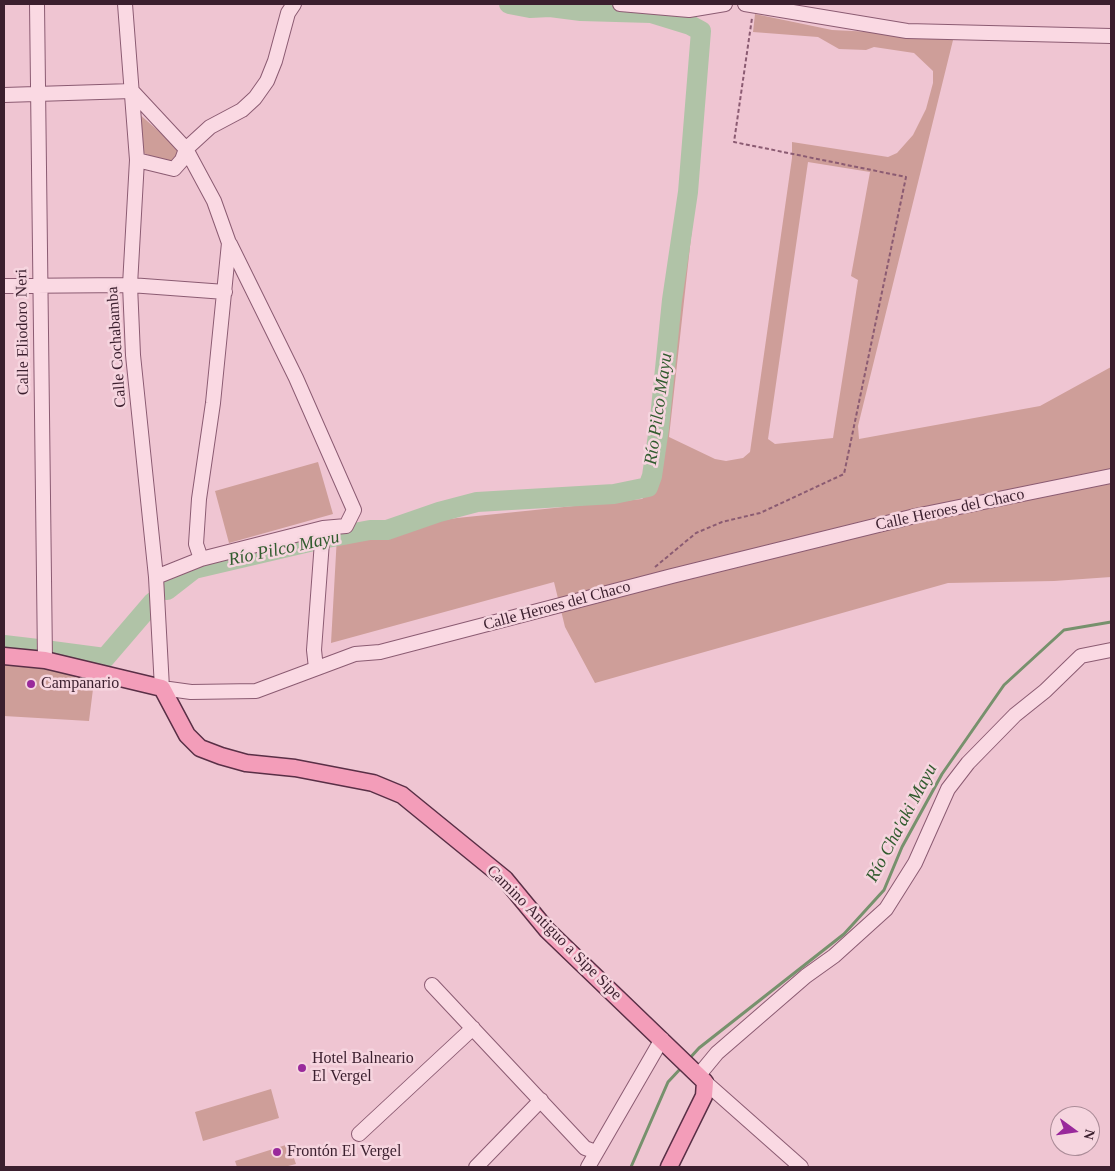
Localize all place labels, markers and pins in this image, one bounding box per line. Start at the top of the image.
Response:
place label: Campanario [41,674,119,694]
marker: Campanario [25,678,37,690]
place label: Hotel Balneario El Vergel [312,1049,414,1087]
marker: Hotel Balneario El Vergel [296,1062,308,1074]
place label: Frontón El Vergel [287,1142,401,1162]
marker: Frontón El Vergel [271,1146,283,1158]

